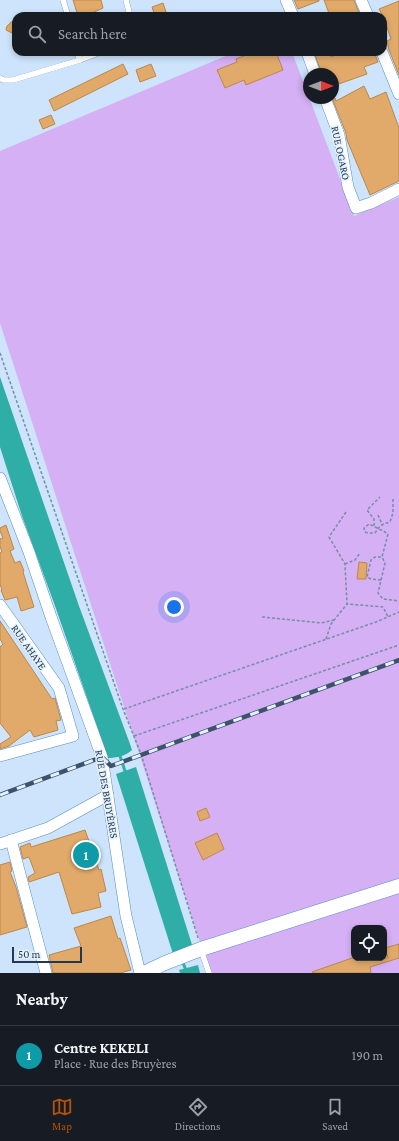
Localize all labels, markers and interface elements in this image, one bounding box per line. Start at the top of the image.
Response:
search box [12,12,387,56]
icon: search [26,23,48,45]
text: Search here [58,26,127,42]
north arrow [303,68,339,104]
street label: RUE OGARO [329,125,353,181]
your location [164,597,184,617]
street label: RUE AHAYE [9,622,49,672]
street label: RUE DES BRUYÈRES [93,749,121,839]
pin: 1 [73,840,99,870]
map controls [351,925,387,961]
button: locate [351,925,387,961]
scale bar [12,945,82,964]
text: 50 m [18,948,40,960]
text: Nearby [16,990,68,1009]
text: Centre KEKELI [54,1040,149,1056]
text: 1 [27,1048,31,1063]
text: 190 m [352,1048,383,1063]
text: Place · Rue des Bruyères [54,1056,177,1071]
tab: Map [51,1096,73,1132]
tab: Directions [175,1096,220,1132]
tab: Saved [322,1096,348,1132]

